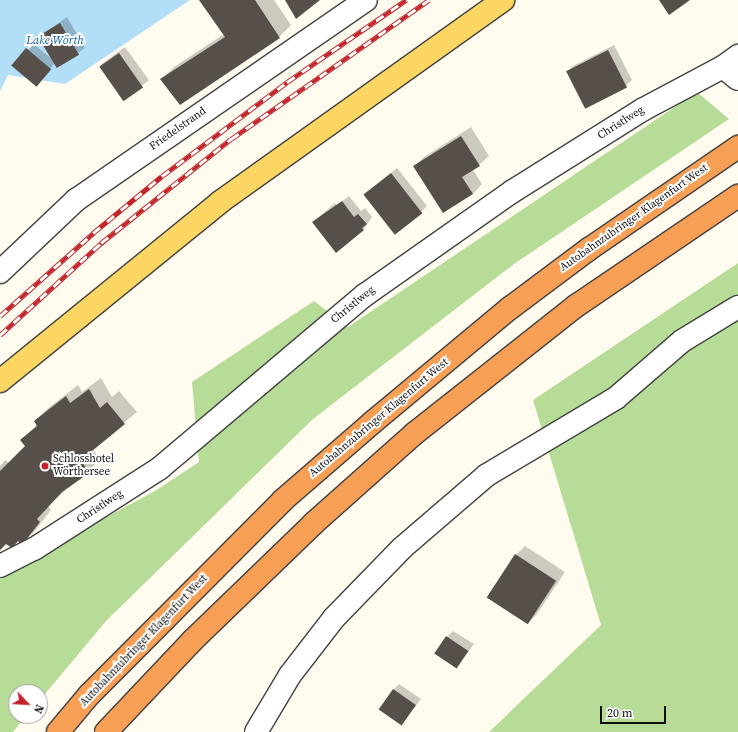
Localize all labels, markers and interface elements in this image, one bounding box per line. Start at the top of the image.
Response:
water label: Lake Wörth [26,34,84,48]
street label: Christlweg [595,103,647,143]
street label: Friedelstrand [147,105,209,153]
street label: Autobahnzubringer Klagenfurt West [557,162,711,274]
street label: Christlweg [328,283,378,327]
street label: Autobahnzubringer Klagenfurt West [307,356,451,480]
place label: Schlosshotel Wörthersee [53,453,114,479]
marker: Schlosshotel Wörthersee [40,461,50,471]
street label: Christlweg [74,487,126,527]
street label: Autobahnzubringer Klagenfurt West [77,572,211,710]
north arrow [8,684,48,724]
scale bar [602,698,668,724]
text: N [30,702,47,716]
text: 20 m [607,705,633,721]

